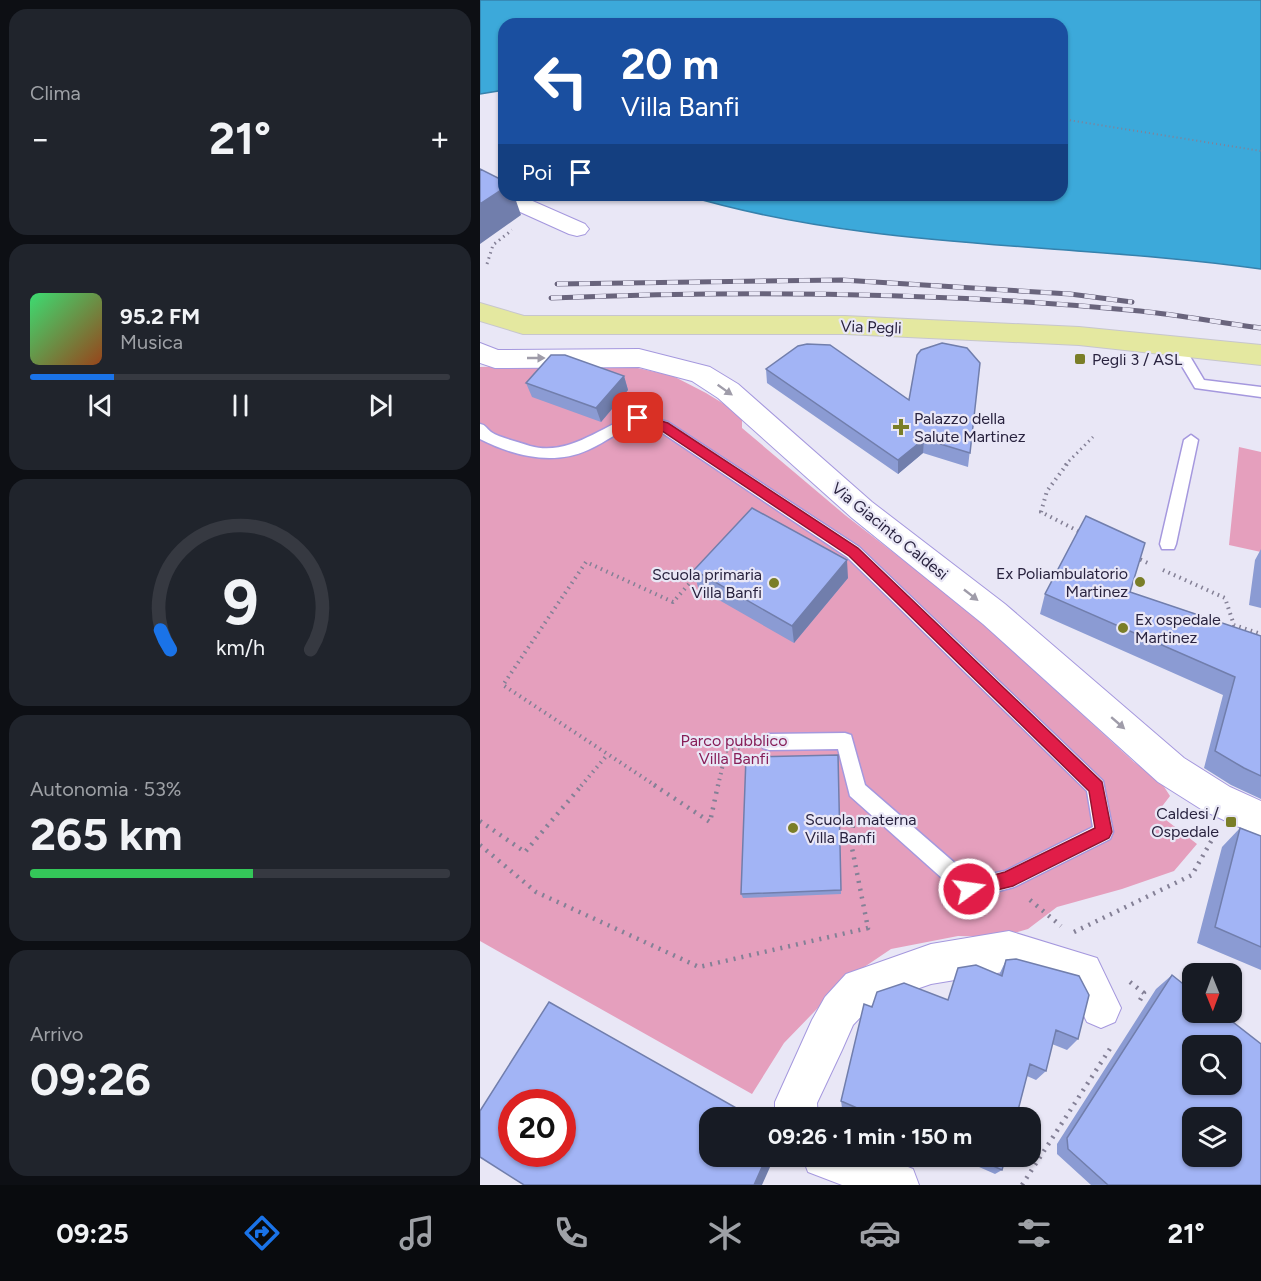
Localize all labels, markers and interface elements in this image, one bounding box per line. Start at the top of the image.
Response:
text: 20 m [621,39,719,90]
icon: left [522,42,600,120]
text: Clima [30,81,81,105]
text: Villa Banfi [621,90,740,123]
text: 21° [209,111,271,165]
text: − [30,119,51,158]
text: + [429,119,450,158]
icon: arrive [564,156,597,189]
text: Poi [522,159,552,186]
text: 95.2 FM [120,303,200,330]
street label: Via Pegli [840,316,902,338]
text: Musica [120,330,183,354]
place label: Pegli 3 / ASL [1092,350,1183,369]
marker: Pegli 3 / ASL [1073,352,1087,366]
one-way arrow [527,353,546,363]
one-way arrow [716,384,732,396]
icon: previous [84,389,117,422]
icon: pause [224,389,257,422]
icon: next [364,389,397,422]
pin [612,392,663,443]
icon: arrive [621,401,654,434]
place label: Palazzo della Salute Martinez [914,409,1026,446]
marker: Palazzo della Salute Martinez [892,418,910,436]
street label: Via Giacinto Caldesi [828,478,952,584]
place label: Ex Poliambulatorio Martinez [996,564,1128,601]
text: 9 [222,565,258,640]
place label: Scuola primaria Villa Banfi [652,565,762,602]
marker: Ex Poliambulatorio Martinez [1133,575,1147,589]
marker: Scuola primaria Villa Banfi [767,576,781,590]
one-way arrow [963,589,978,601]
place label: Ex ospedale Martinez [1135,610,1221,647]
marker: Ex ospedale Martinez [1116,621,1130,635]
text: km/h [216,635,264,660]
one-way arrow [1110,716,1125,729]
park label: Parco pubblico Villa Banfi [681,731,787,768]
text: Autonomia · 53% [30,777,182,801]
place label: Caldesi / Ospedale [1151,804,1219,841]
text: 265 km [30,807,182,861]
place label: Scuola materna Villa Banfi [805,810,916,847]
marker: Caldesi / Ospedale [1224,815,1238,829]
marker: Scuola materna Villa Banfi [786,821,800,835]
position arrow [937,857,1001,921]
north arrow [1182,963,1242,1023]
map controls [1182,963,1242,1167]
text: Arrivo [30,1022,83,1046]
button: search [1182,1035,1242,1095]
text: 09:26 [30,1052,151,1106]
speed limit sign: 20 [498,1089,576,1167]
button: layers [1182,1107,1242,1167]
text: 09:26 · 1 min · 150 m [768,1123,972,1150]
icon: directions [241,1212,283,1254]
icon: music [396,1212,438,1254]
icon: phone [550,1212,592,1254]
icon: climate [704,1212,746,1254]
icon: car [859,1212,901,1254]
icon: filters [1013,1212,1055,1254]
text: 09:25 [56,1217,129,1250]
text: 21° [1168,1217,1205,1250]

